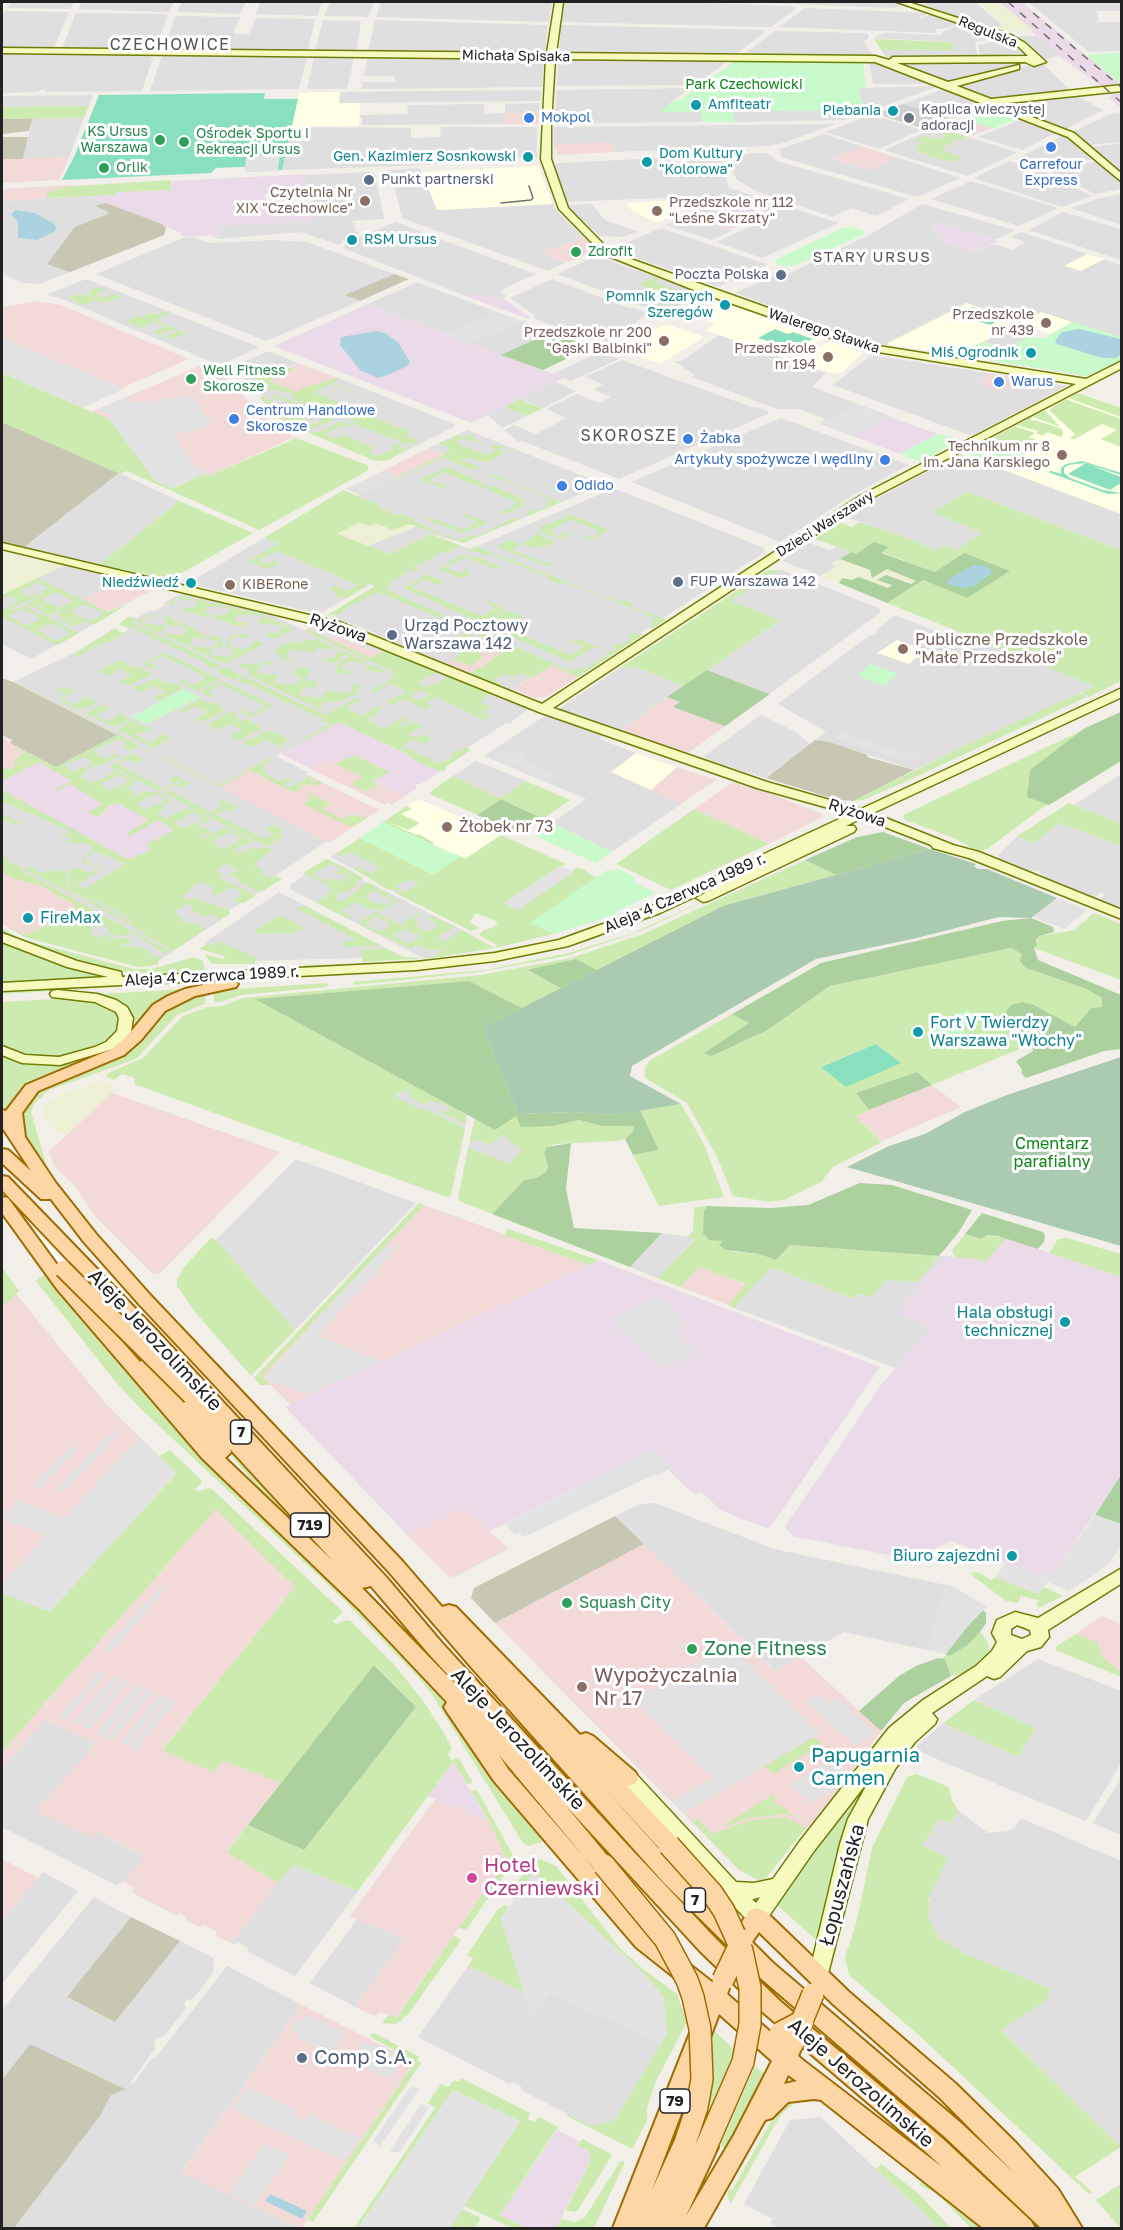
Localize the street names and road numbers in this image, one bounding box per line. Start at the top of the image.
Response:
street label: Regulska [956,13,1020,51]
street label: Michała Spisaka [462,47,570,65]
street label: Walerego Sławka [766,305,882,357]
street label: Dzieci Warszawy [773,487,877,561]
street label: Ryżowa [307,609,369,647]
street label: Ryżowa [826,795,888,831]
street label: Aleja 4 Czerwca 1989 r. [601,849,769,937]
street label: Aleja 4 Czerwca 1989 r. [124,962,300,990]
street label: Aleje Jerozolimskie [83,1264,227,1416]
road number: 7 [230,1420,252,1444]
road number: 719 [290,1513,330,1537]
street label: Aleje Jerozolimskie [446,1663,590,1815]
street label: Łopuszańska [814,1821,870,1949]
road number: 7 [684,1888,706,1912]
street label: Aleje Jerozolimskie [783,2013,939,2153]
road number: 79 [660,2089,690,2113]

